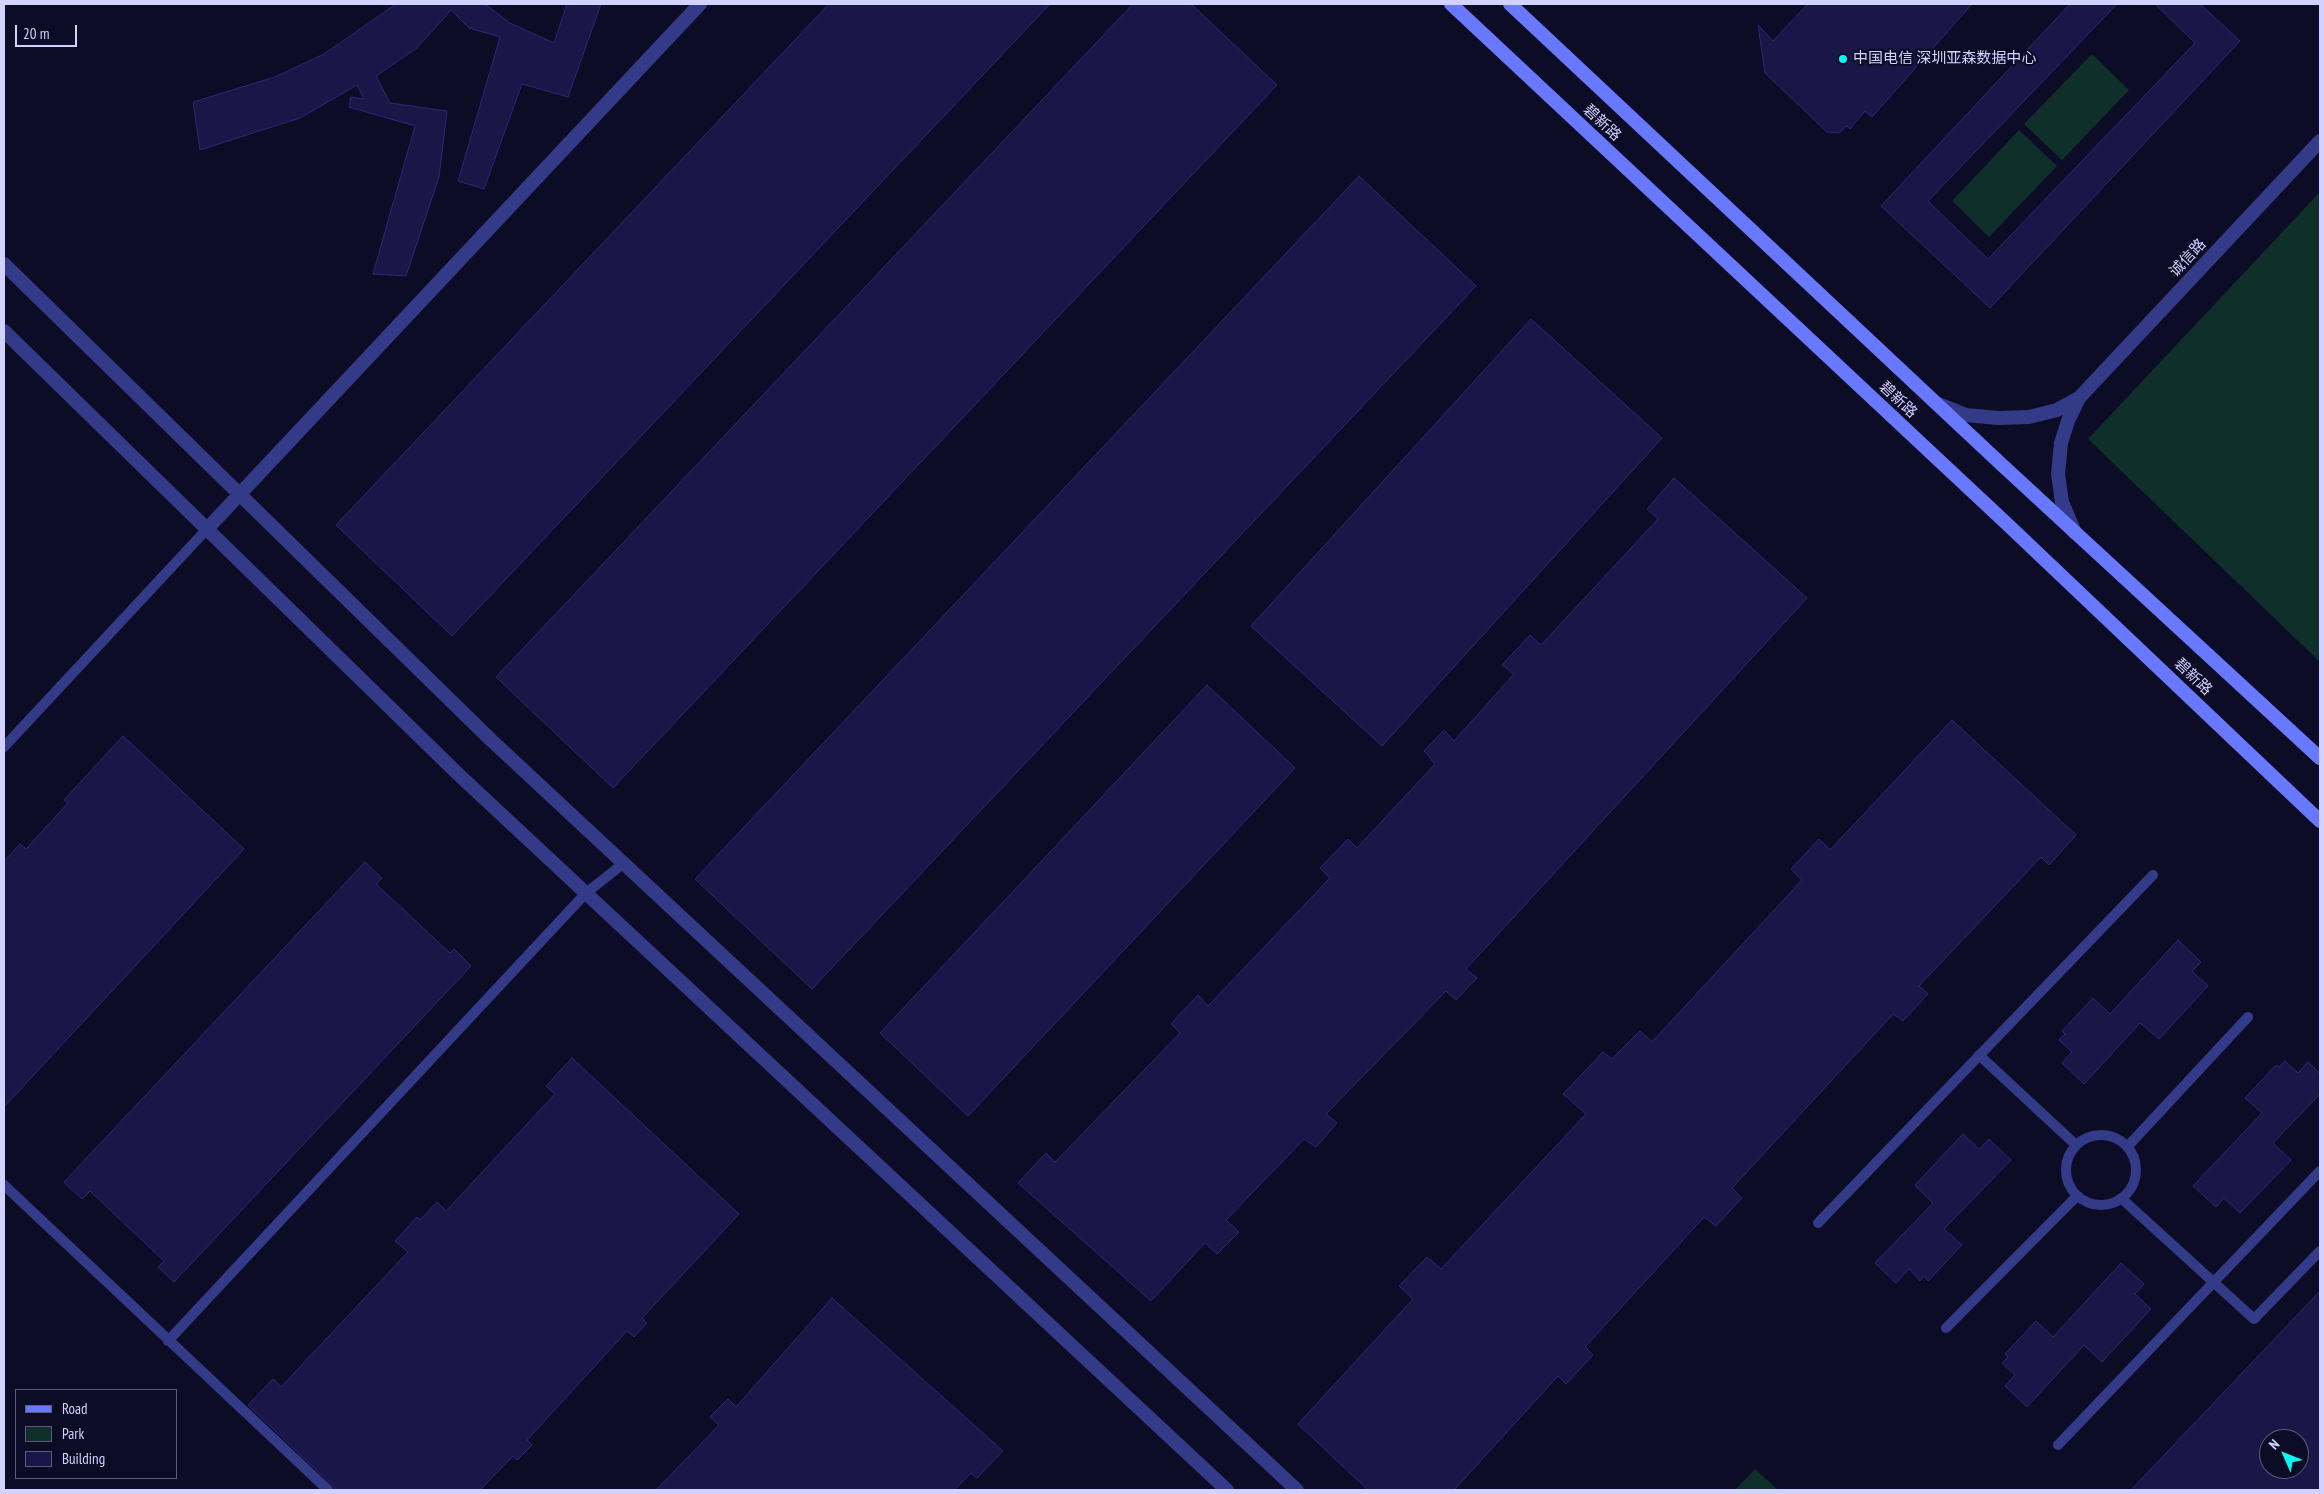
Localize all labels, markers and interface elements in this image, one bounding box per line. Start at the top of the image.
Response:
scale bar [18,15,80,47]
text: 20 m [23,24,49,43]
place label: 中国电信 深圳亚森数据中心 [1853,50,2036,68]
marker: 中国电信 深圳亚森数据中心 [1837,53,1849,65]
street label: 碧新路 [1579,101,1625,145]
street label: 诚信路 [2166,235,2210,281]
street label: 碧新路 [1875,378,1921,422]
street label: 碧新路 [2171,655,2215,699]
legend [15,1389,178,1479]
text: Road [62,1399,88,1418]
text: Park [62,1424,84,1443]
north arrow [2259,1429,2309,1479]
text: N [2265,1435,2283,1453]
text: Building [62,1449,105,1468]

